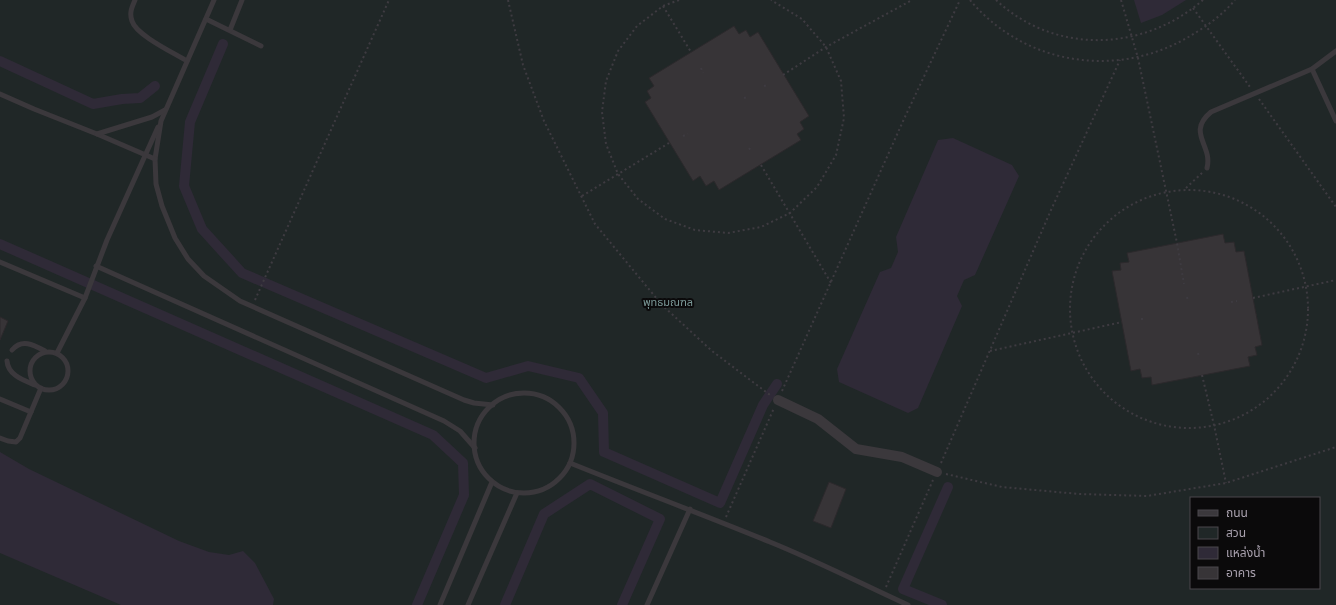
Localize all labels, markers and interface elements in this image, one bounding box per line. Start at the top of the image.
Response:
park label: พุทธมณฑล [643,296,693,309]
legend [1190,497,1320,589]
text: ถนน [1226,506,1248,520]
text: สวน [1226,526,1246,540]
text: แหล่งน้ำ [1226,544,1265,560]
text: อาคาร [1226,566,1256,580]

